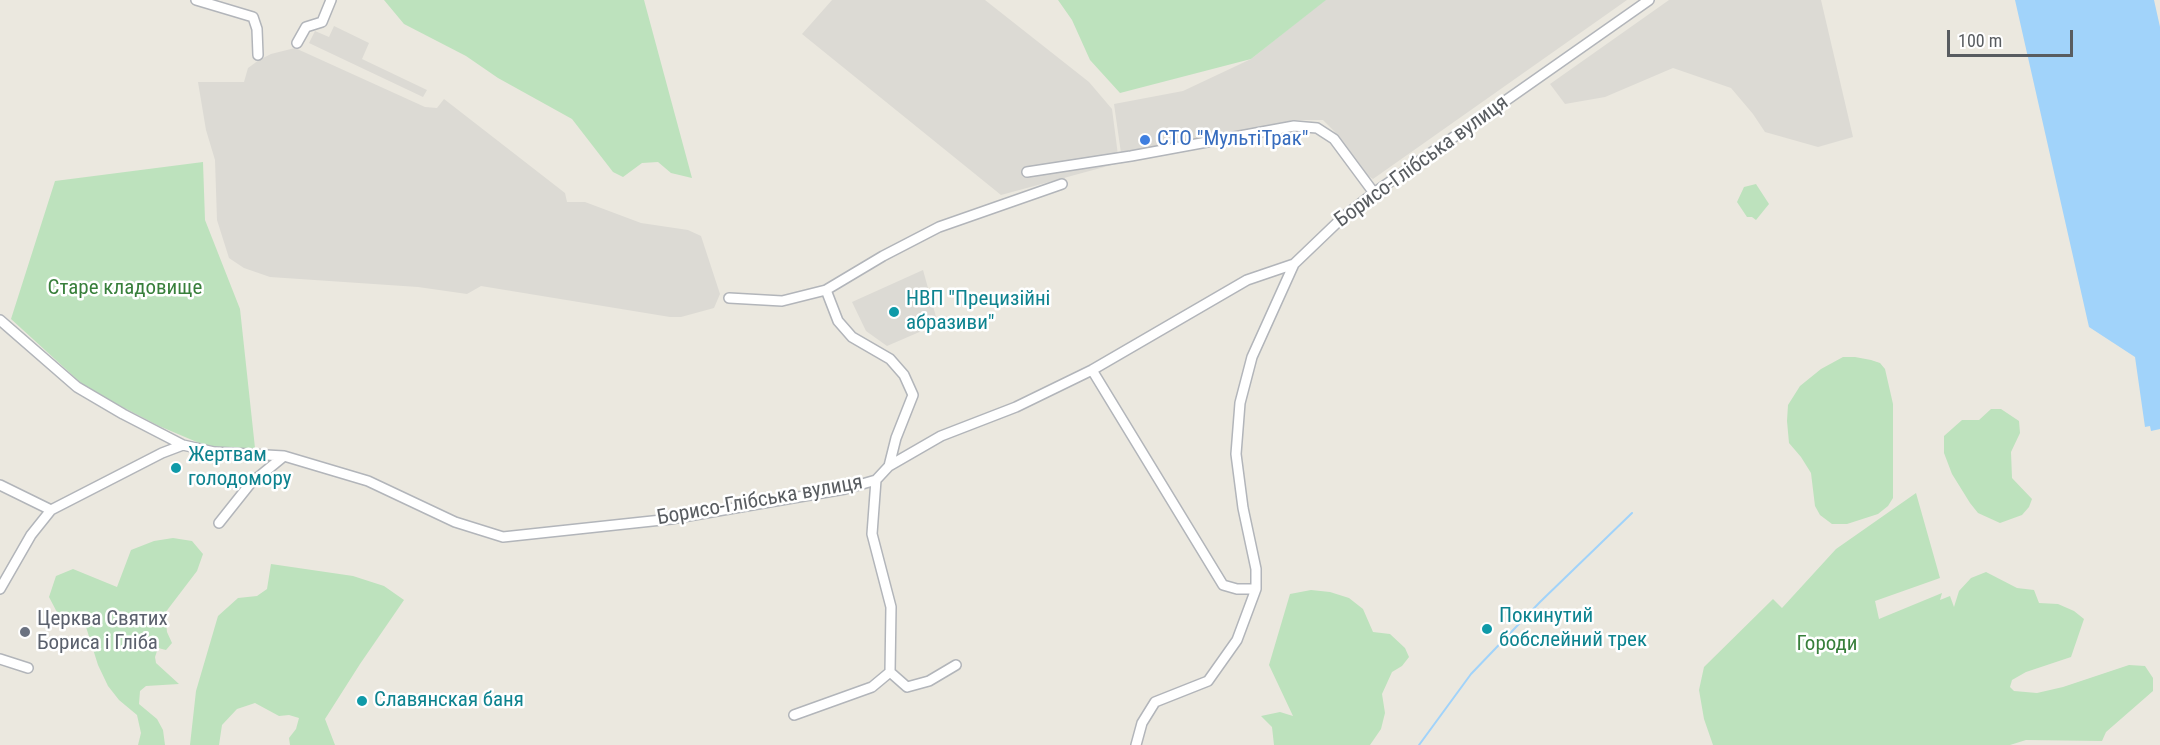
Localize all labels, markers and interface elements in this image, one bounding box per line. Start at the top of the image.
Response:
scale bar [1950,18,2076,56]
text: 100 m [1958,30,2002,51]
street label: Борисо-Глібська вулиця [1330,91,1514,233]
place label: СТО "МультіТрак" [1157,127,1308,153]
marker: СТО "МультіТрак" [1138,133,1152,147]
park label: Старе кладовище [48,276,202,302]
place label: НВП "Прецизійні абразиви" [906,287,1050,337]
marker: НВП "Прецизійні абразиви" [887,305,901,319]
place label: Жертвам голодомору [188,443,291,493]
marker: Жертвам голодомору [169,461,183,475]
street label: Борисо-Глібська вулиця [655,471,865,531]
place label: Покинутий бобслейний трек [1499,604,1647,654]
place label: Церква Святих Бориса і Гліба [37,607,168,657]
marker: Покинутий бобслейний трек [1480,622,1494,636]
marker: Церква Святих Бориса і Гліба [18,625,32,639]
park label: Городи [1797,632,1857,658]
place label: Славянская баня [374,688,524,714]
marker: Славянская баня [355,694,369,708]

